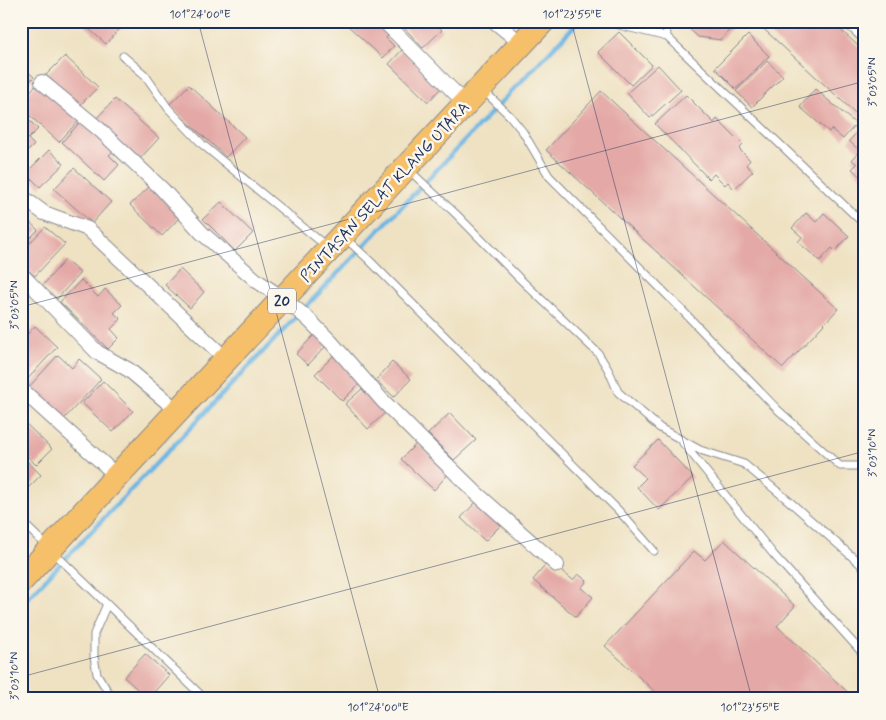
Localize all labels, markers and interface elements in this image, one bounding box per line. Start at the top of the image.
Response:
text: 101°24'00"E [169,7,231,23]
text: 101°23'55"E [542,7,602,23]
text: 3°03'05"N [865,57,881,107]
street label: PINTASAN SELAT KLANG UTARA [296,97,474,287]
text: 3°03'05"N [7,280,23,330]
road number: 20 [268,288,296,314]
text: 3°03'10"N [865,429,881,477]
text: 3°03'10"N [7,652,23,700]
text: 101°24'00"E [347,700,409,716]
text: 101°23'55"E [720,700,780,716]

